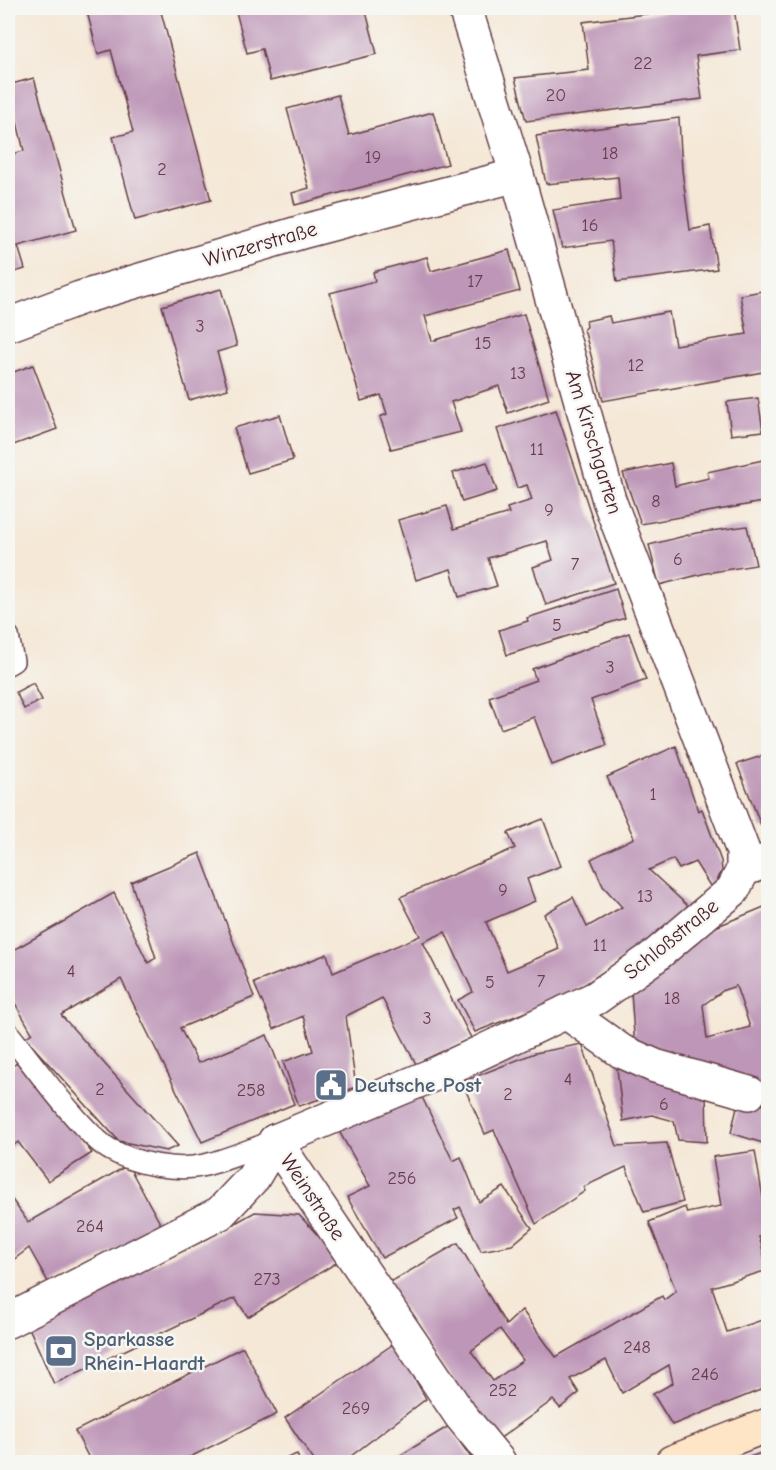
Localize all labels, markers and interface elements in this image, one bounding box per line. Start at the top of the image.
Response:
house number: 22 [634,53,652,74]
house number: 20 [546,85,566,106]
house number: 18 [602,143,618,164]
house number: 19 [365,147,381,168]
house number: 2 [157,159,167,180]
house number: 16 [582,215,598,236]
street label: Winzerstraße [200,216,320,272]
house number: 17 [467,271,483,292]
house number: 3 [195,316,205,337]
house number: 15 [475,333,491,354]
house number: 12 [628,355,644,376]
house number: 13 [510,363,526,384]
street label: Am Kirschgarten [561,367,627,517]
house number: 11 [530,439,544,460]
house number: 8 [651,491,661,512]
house number: 9 [544,500,554,521]
house number: 6 [673,549,683,570]
house number: 7 [571,554,580,575]
house number: 5 [552,615,562,636]
house number: 3 [605,657,615,678]
house number: 1 [649,784,657,805]
house number: 9 [498,880,508,901]
house number: 13 [637,886,653,907]
street label: Schloßstraße [619,894,723,984]
house number: 11 [593,935,607,956]
house number: 4 [67,961,75,982]
house number: 7 [537,971,546,992]
house number: 5 [485,972,495,993]
house number: 18 [664,988,680,1009]
house number: 3 [422,1008,432,1029]
public building icon: Deutsche Post [313,1067,349,1103]
house number: 4 [564,1069,572,1090]
place label: Deutsche Post [354,1073,482,1097]
house number: 2 [95,1079,105,1100]
house number: 258 [237,1080,265,1101]
house number: 2 [503,1084,513,1105]
house number: 6 [659,1094,669,1115]
street label: Weinstraße [275,1149,351,1245]
house number: 256 [388,1168,416,1189]
house number: 264 [76,1216,104,1237]
house number: 273 [254,1269,281,1290]
place label: Sparkasse Rhein-Haardt [84,1327,206,1375]
bank icon: Sparkasse Rhein-Haardt [43,1333,79,1369]
house number: 248 [623,1337,651,1358]
house number: 246 [691,1364,719,1385]
house number: 252 [489,1380,517,1401]
house number: 269 [342,1398,370,1419]

